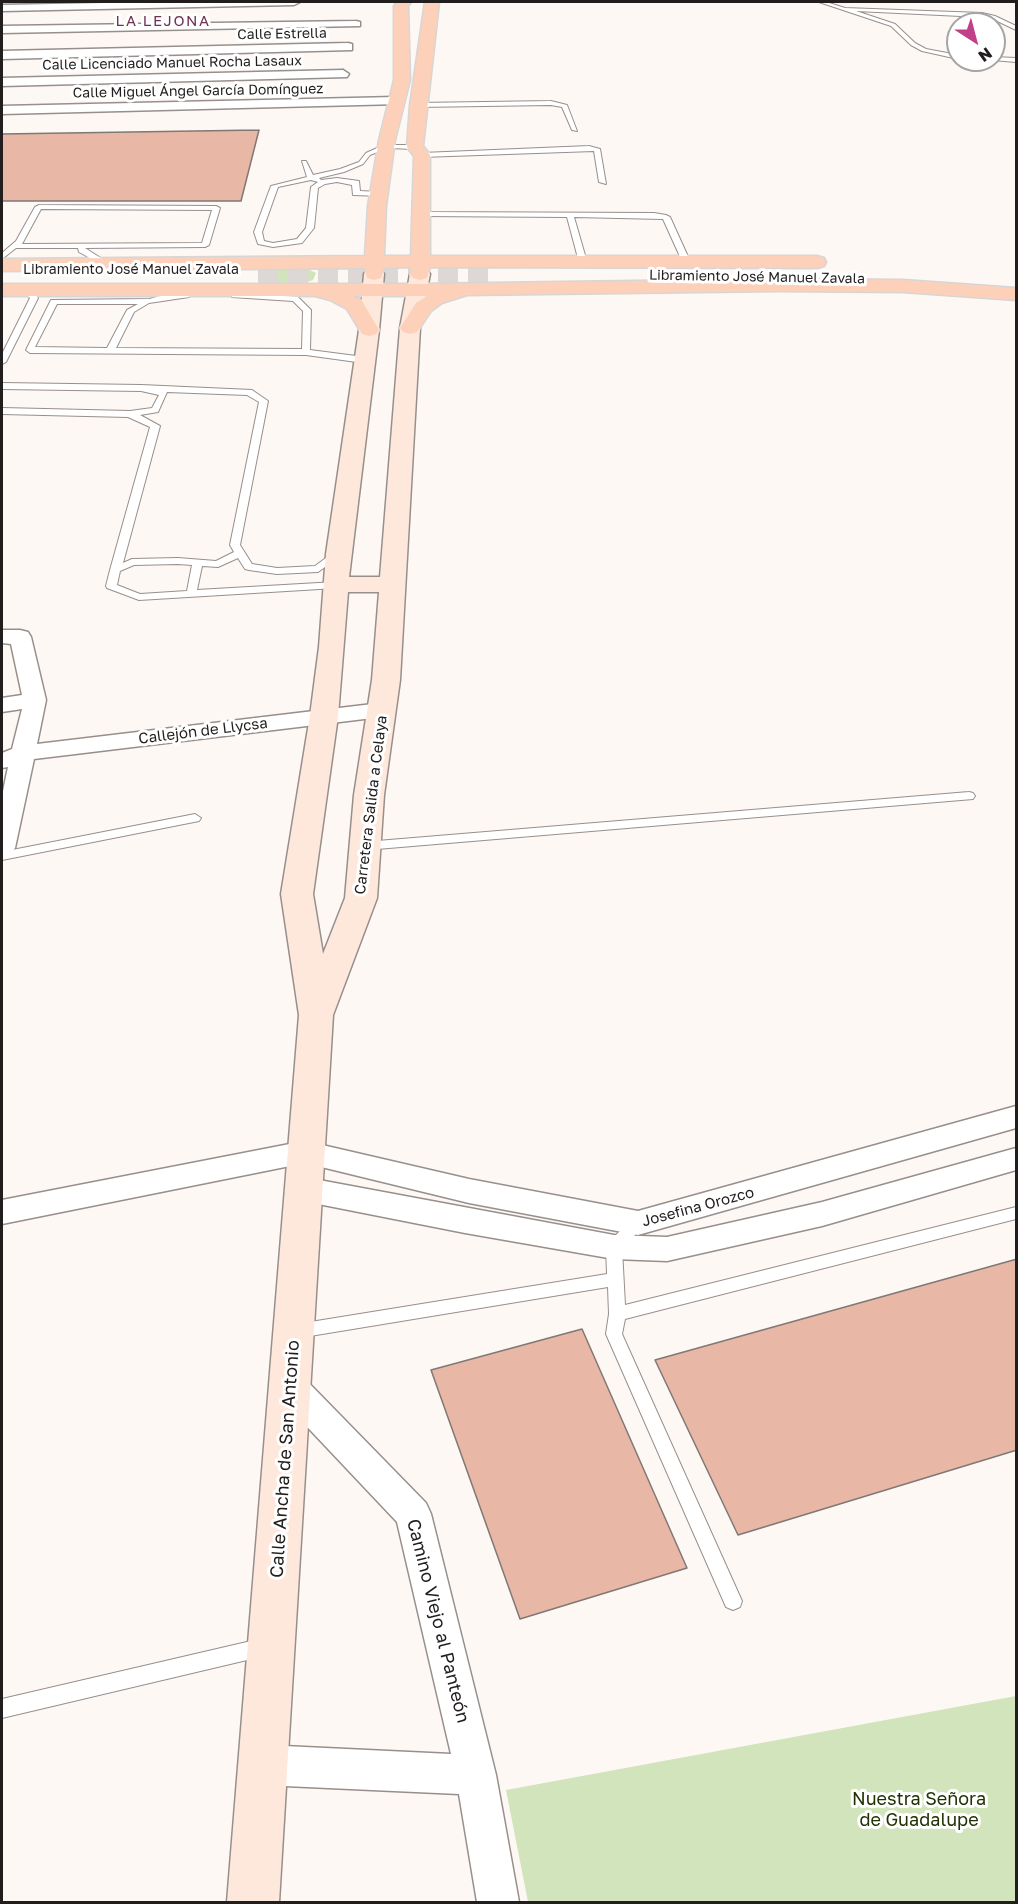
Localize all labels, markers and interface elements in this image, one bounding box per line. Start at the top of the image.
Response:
district label: LA LEJONA [116,12,210,30]
north arrow [946,12,1006,72]
street label: Calle Estrella [237,25,327,43]
text: N [975,43,996,67]
street label: Calle Licenciado Manuel Rocha Lasaux [42,52,302,74]
street label: Calle Miguel Ángel García Domínguez [73,80,323,102]
street label: Libramiento José Manuel Zavala [23,262,239,278]
street label: Libramiento José Manuel Zavala [649,267,865,287]
street label: Callejón de Llycsa [137,714,269,748]
street label: Carretera Salida a Celaya [351,714,391,896]
street label: Josefina Orozco [640,1183,756,1231]
street label: Calle Ancha de San Antonio [266,1339,304,1579]
street label: Camino Viejo al Panteón [402,1517,474,1725]
park label: Nuestra Señora de Guadalupe [852,1788,986,1830]

